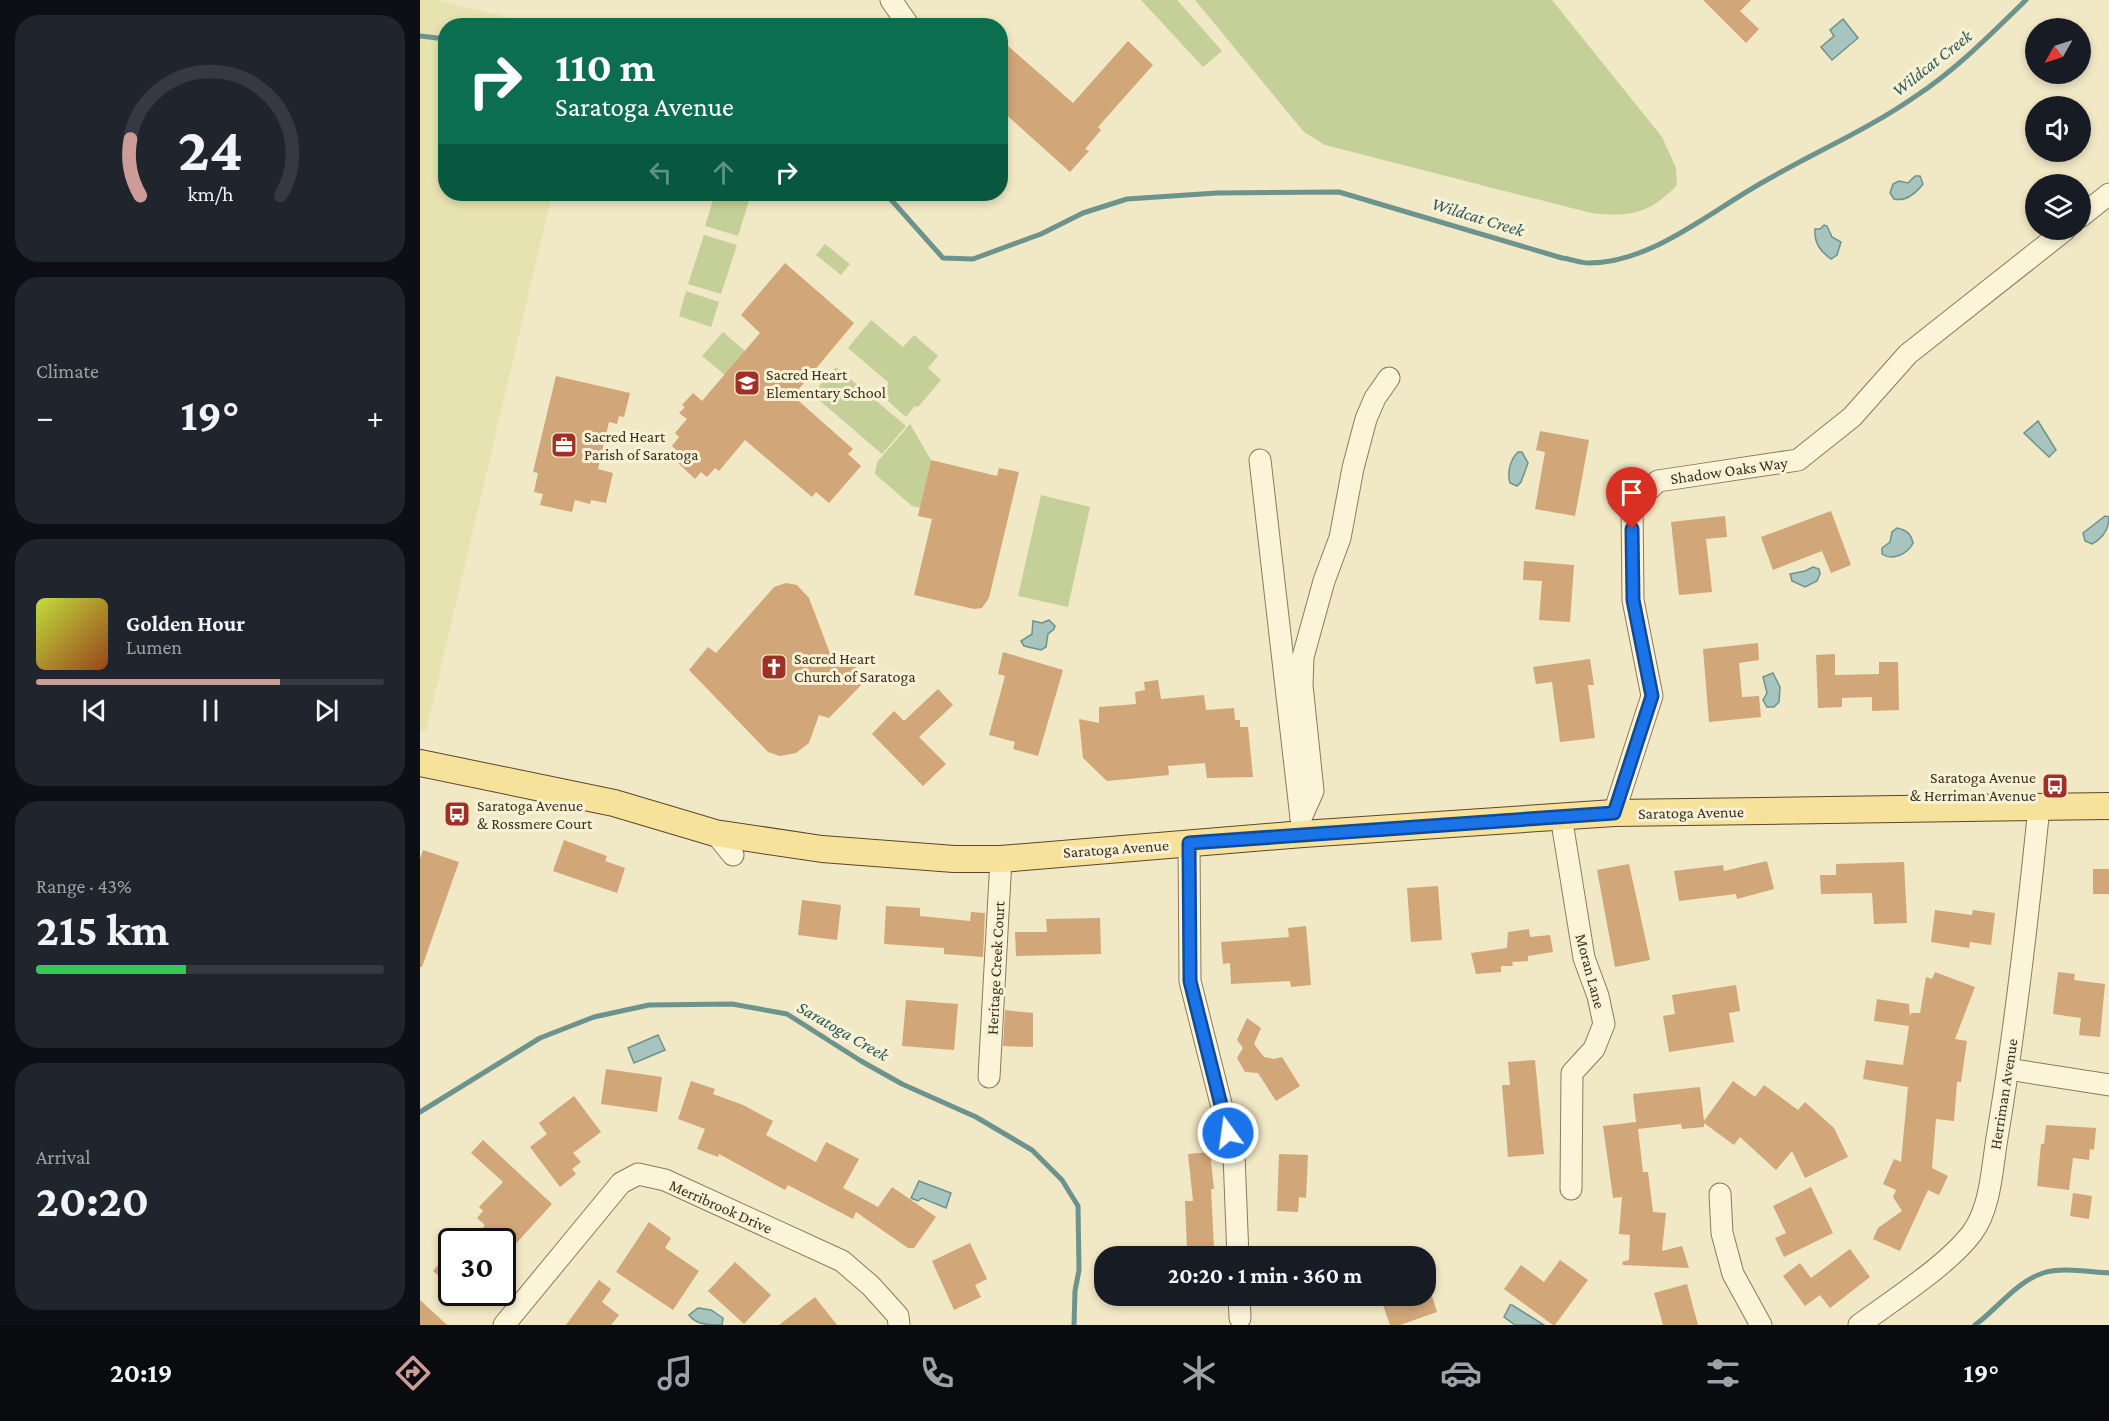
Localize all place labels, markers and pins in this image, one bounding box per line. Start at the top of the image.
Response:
place label: Sacred Heart Elementary School [766,366,886,402]
school or university icon: Sacred Heart Elementary School [732,368,762,398]
place label: Sacred Heart Parish of Saratoga [584,428,699,464]
office icon: Sacred Heart Parish of Saratoga [549,430,579,460]
pin [1606,467,1657,529]
place label: Sacred Heart Church of Saratoga [794,650,916,686]
church icon: Sacred Heart Church of Saratoga [759,652,789,682]
place label: Saratoga Avenue & Herriman Avenue [1910,769,2036,804]
bus stop icon: Saratoga Avenue & Herriman Avenue [2040,771,2070,801]
place label: Saratoga Avenue & Rossmere Court [477,797,593,832]
bus stop icon: Saratoga Avenue & Rossmere Court [442,799,472,829]

